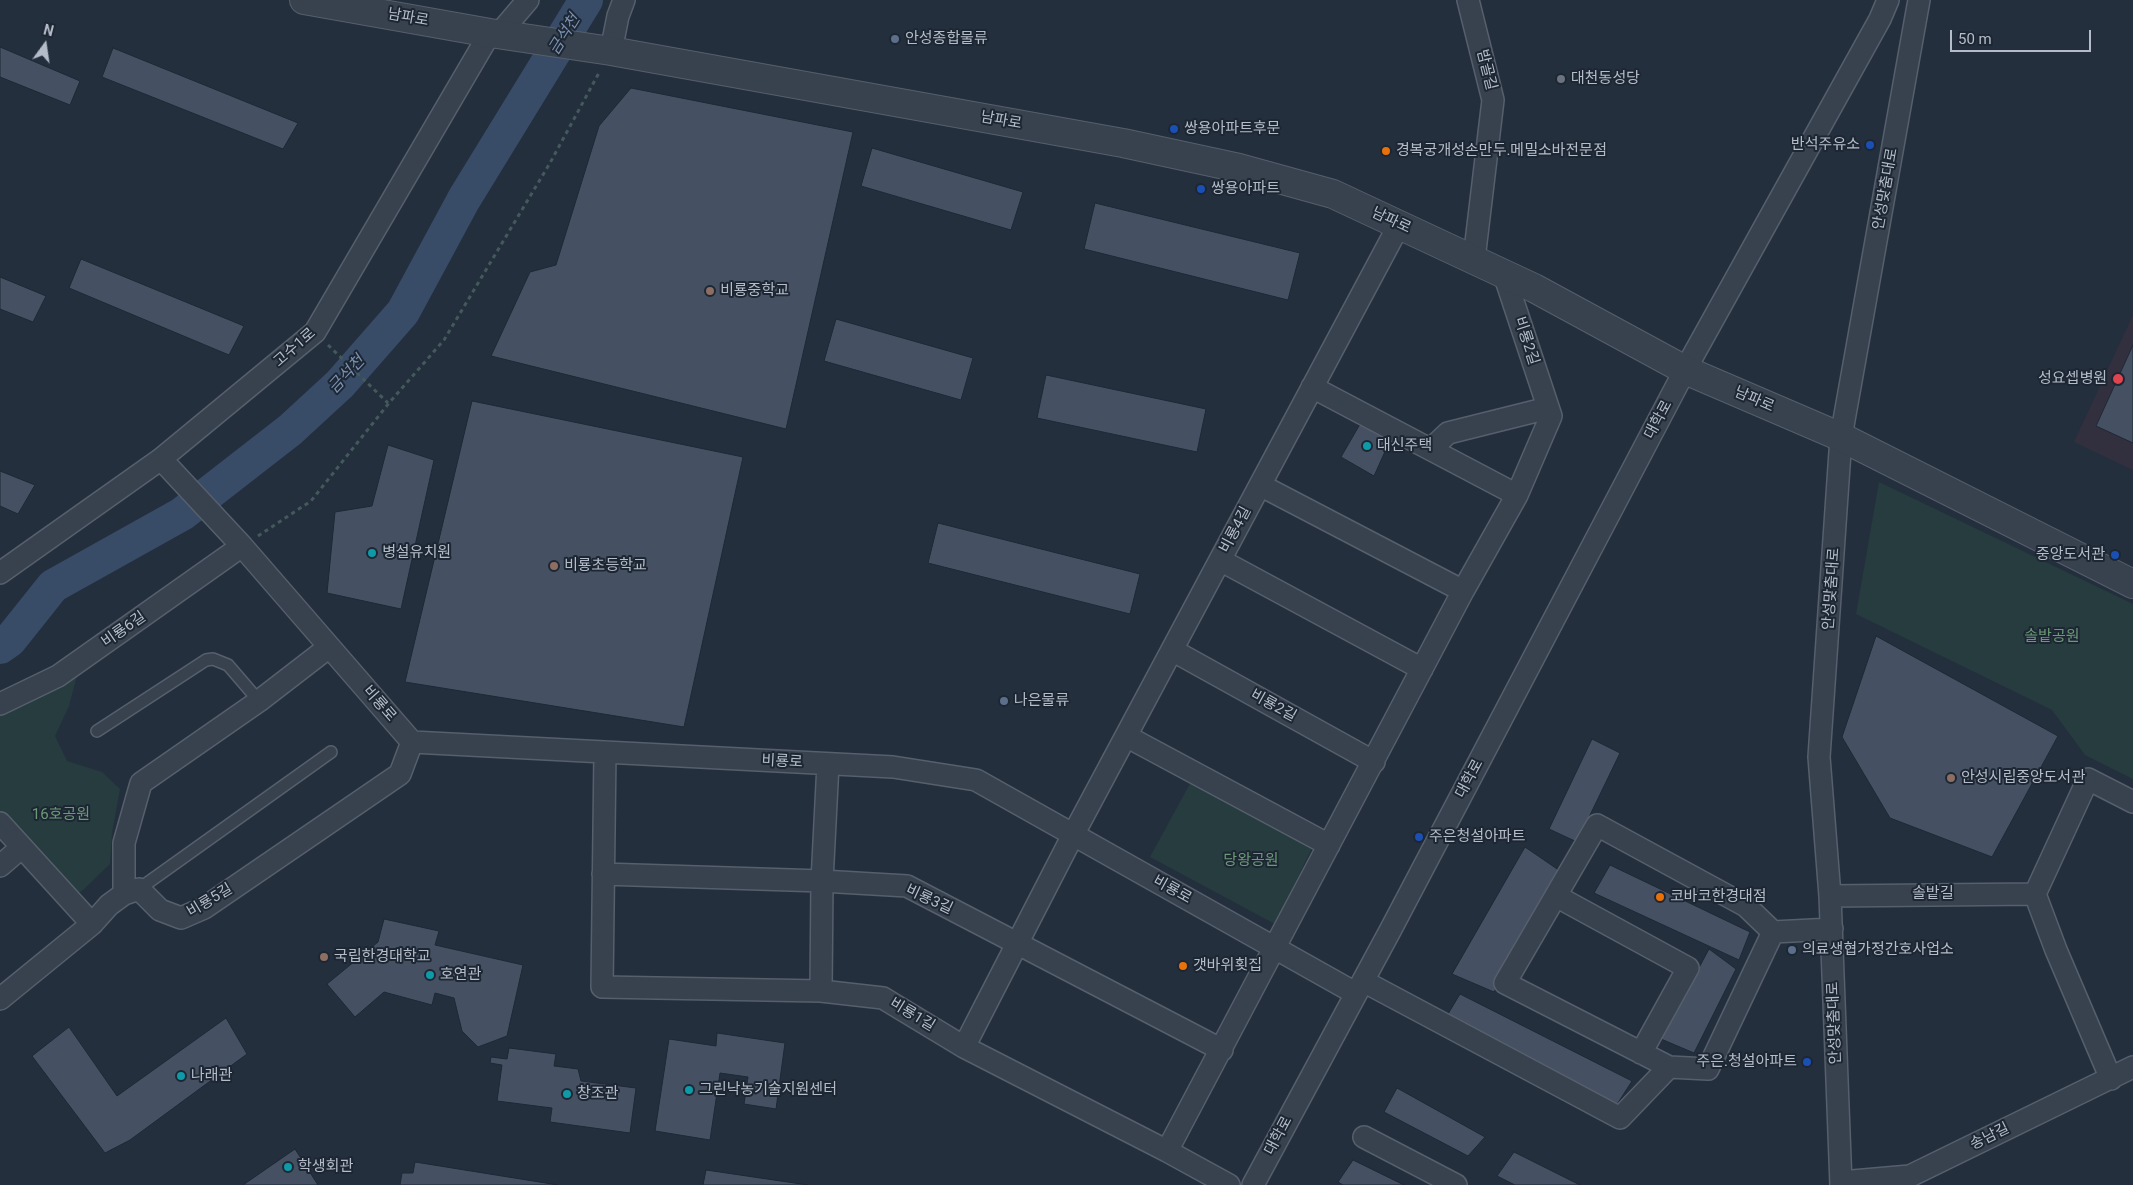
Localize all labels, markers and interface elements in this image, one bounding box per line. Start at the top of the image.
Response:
street label: 남파로 [386,6,430,30]
water label: 금석천 [545,11,585,59]
north arrow [20,20,70,70]
scale bar [1953,20,2094,52]
text: N [42,21,55,39]
place label: 안성종합물류 [905,30,988,48]
text: 50 m [1958,30,1992,48]
marker: 안성종합물류 [889,33,901,45]
street label: 밤골길 [1472,48,1500,92]
place label: 대천동성당 [1571,70,1640,88]
marker: 대천동성당 [1555,73,1567,85]
street label: 남파로 [979,109,1023,133]
place label: 쌍용아파트후문 [1184,120,1281,138]
marker: 쌍용아파트후문 [1168,123,1180,135]
place label: 반석주유소 [1791,136,1860,154]
marker: 반석주유소 [1864,139,1876,151]
place label: 경복궁개성손만두.메밀소바전문점 [1396,142,1607,160]
marker: 경복궁개성손만두.메밀소바전문점 [1380,145,1392,157]
street label: 안성맞춤대로 [1870,147,1902,231]
place label: 쌍용아파트 [1211,180,1280,198]
marker: 쌍용아파트 [1195,183,1207,195]
street label: 남파로 [1368,204,1414,238]
place label: 비룡중학교 [720,282,789,300]
marker: 비룡중학교 [704,285,716,297]
street label: 비룡2길 [1510,315,1542,367]
street label: 고수1로 [270,325,320,371]
water label: 금석천 [325,352,369,398]
place label: 성요셉병원 [2038,370,2107,388]
marker: 성요셉병원 [2111,372,2125,386]
street label: 남파로 [1731,384,1777,416]
street label: 대학로 [1641,397,1677,443]
place label: 대신주택 [1377,437,1432,455]
marker: 대신주택 [1361,440,1373,452]
street label: 비룡4길 [1216,504,1256,556]
place label: 병설유치원 [382,544,451,562]
place label: 중앙도서관 [2036,546,2105,564]
marker: 병설유치원 [366,547,378,559]
street label: 안성맞춤대로 [1820,547,1844,631]
marker: 중앙도서관 [2109,549,2121,561]
place label: 비룡초등학교 [564,557,647,575]
marker: 비룡초등학교 [548,560,560,572]
street label: 비룡6길 [98,608,150,652]
park label: 솔밭공원 [2024,628,2080,646]
street label: 비룡로 [359,682,399,726]
street label: 비룡2길 [1247,686,1299,726]
place label: 나은물류 [1014,692,1069,710]
marker: 나은물류 [998,695,1010,707]
street label: 비룡로 [761,752,803,772]
street label: 대학로 [1452,756,1488,802]
place label: 안성시립중앙도서관 [1961,769,2085,787]
marker: 안성시립중앙도서관 [1945,772,1957,784]
park label: 16호공원 [32,806,90,824]
place label: 주은청설아파트 [1429,828,1526,846]
marker: 주은청설아파트 [1413,831,1425,843]
park label: 당왕공원 [1223,852,1279,870]
street label: 비룡로 [1150,872,1194,908]
street label: 비룡5길 [184,880,236,922]
street label: 비룡3길 [903,881,955,919]
street label: 솔밭길 [1912,885,1954,903]
place label: 코바코한경대점 [1670,888,1767,906]
marker: 코바코한경대점 [1654,891,1666,903]
place label: 의료생협가정간호사업소 [1802,941,1954,959]
marker: 의료생협가정간호사업소 [1786,944,1798,956]
place label: 국립한경대학교 [334,948,431,966]
marker: 국립한경대학교 [318,951,330,963]
place label: 갯바위횟집 [1193,957,1262,975]
marker: 갯바위횟집 [1177,960,1189,972]
place label: 호연관 [440,966,481,984]
marker: 호연관 [424,969,436,981]
street label: 안성맞춤대로 [1825,981,1845,1065]
street label: 비룡1길 [886,994,938,1036]
place label: 주은.청설아파트 [1696,1053,1797,1071]
marker: 주은.청설아파트 [1801,1056,1813,1068]
place label: 나래관 [191,1067,232,1085]
marker: 나래관 [175,1070,187,1082]
place label: 그린낙농기술지원센터 [699,1081,837,1099]
marker: 그린낙농기술지원센터 [683,1084,695,1096]
place label: 창조관 [577,1085,618,1103]
marker: 창조관 [561,1088,573,1100]
street label: 대학로 [1261,1113,1297,1159]
street label: 송남길 [1967,1120,2013,1154]
place label: 학생회관 [298,1158,353,1176]
marker: 학생회관 [282,1161,294,1173]

